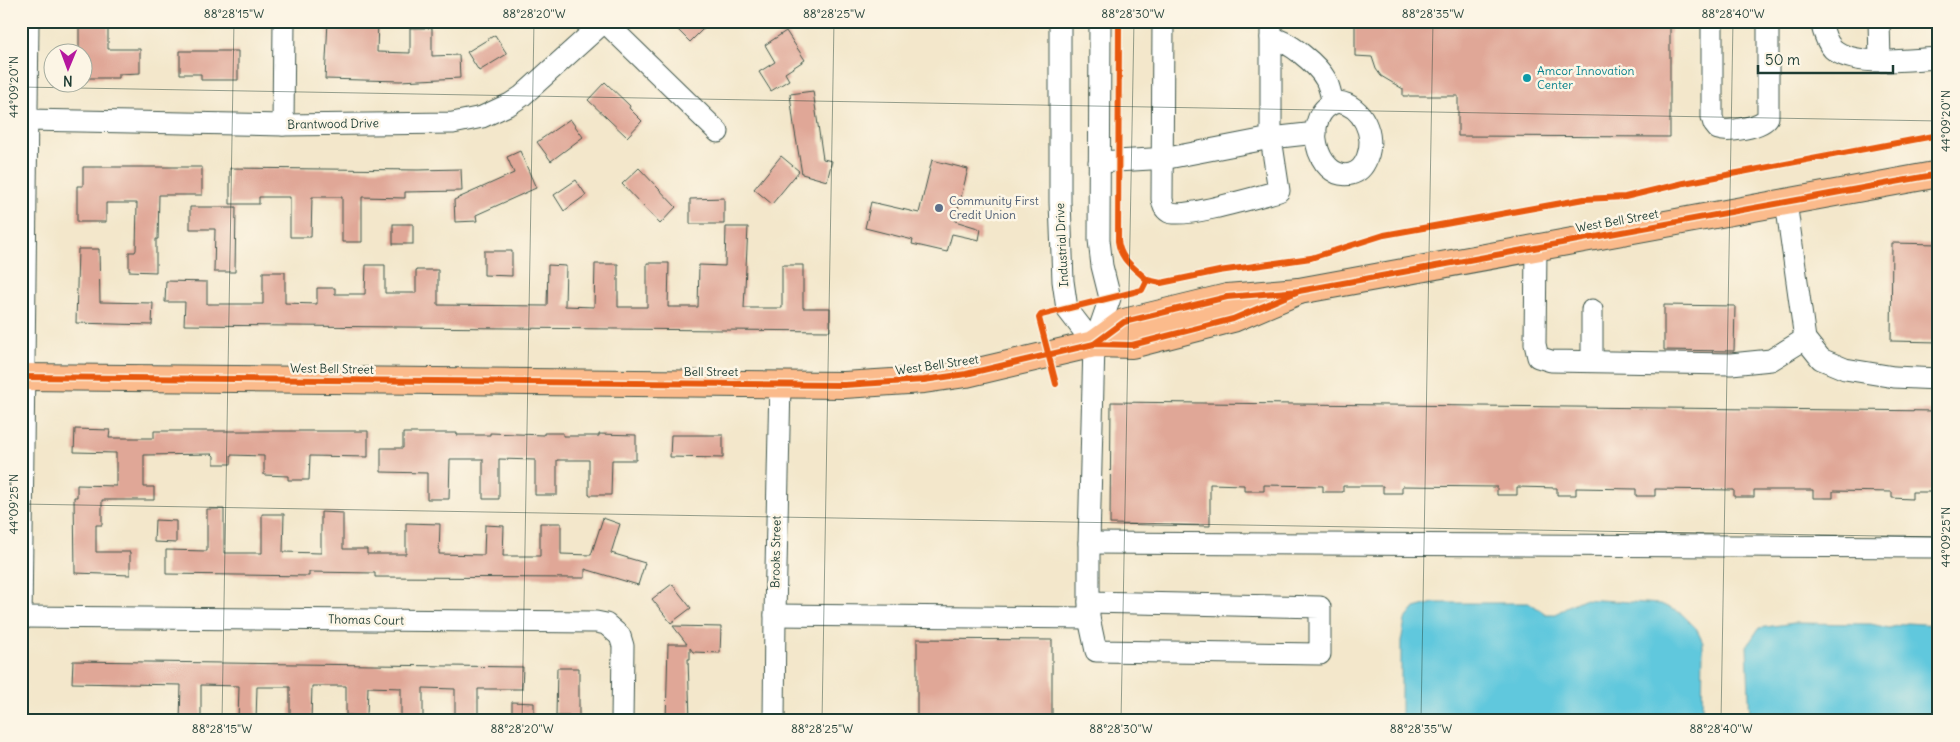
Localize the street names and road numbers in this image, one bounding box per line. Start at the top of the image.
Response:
street label: Brantwood Drive [287,115,379,132]
street label: Industrial Drive [1052,203,1071,287]
street label: West Bell Street [1574,206,1660,235]
street label: West Bell Street [894,351,980,378]
street label: West Bell Street [290,360,374,377]
street label: Bell Street [684,364,738,379]
street label: Brooks Street [767,516,784,588]
street label: Thomas Court [328,611,404,628]

